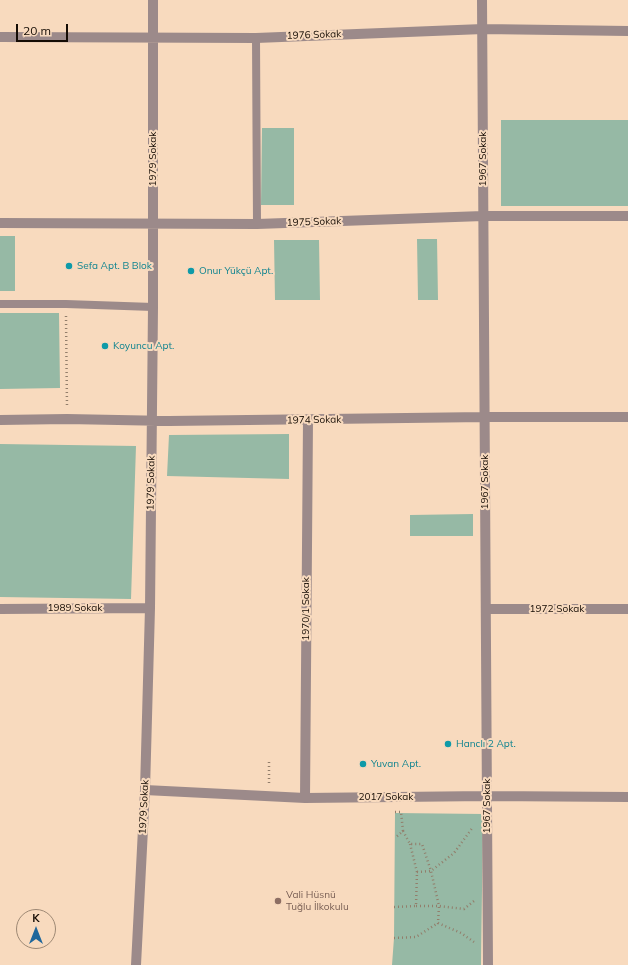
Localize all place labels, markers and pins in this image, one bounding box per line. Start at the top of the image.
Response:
place label: Sefa Apt. B Blok [77,260,152,272]
marker: Sefa Apt. B Blok [64,261,74,271]
place label: Onur Yükçü Apt. [199,265,273,277]
marker: Onur Yükçü Apt. [186,266,196,276]
place label: Koyuncu Apt. [113,340,174,352]
marker: Koyuncu Apt. [100,341,110,351]
place label: Hanclı 2 Apt. [456,738,516,750]
marker: Hanclı 2 Apt. [443,739,453,749]
place label: Yuvan Apt. [371,758,421,770]
marker: Yuvan Apt. [358,759,368,769]
place label: Vali Hüsnü Tuğlu İlkokulu [286,889,349,912]
marker: Vali Hüsnü Tuğlu İlkokulu [273,896,283,906]

